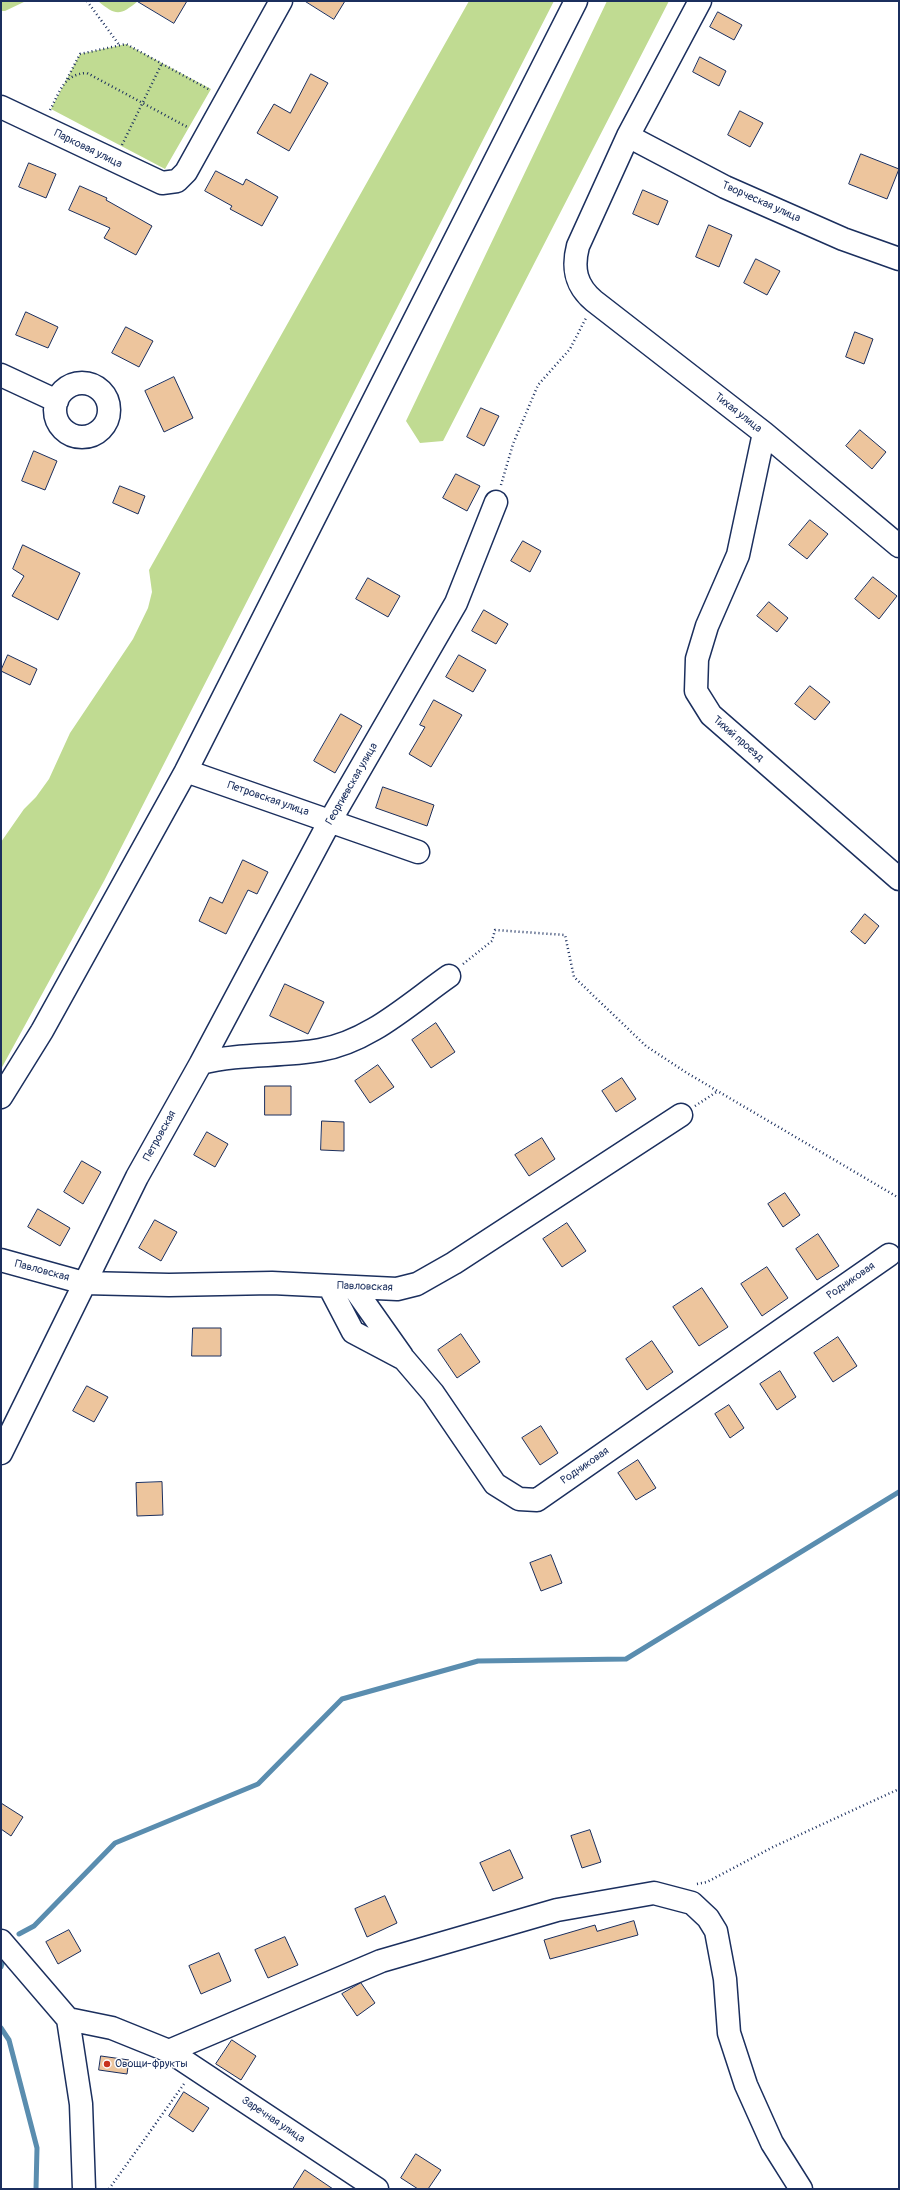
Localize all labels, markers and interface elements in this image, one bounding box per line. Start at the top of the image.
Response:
street label: Парковая улица [52,127,124,171]
street label: Творческая улица [720,179,802,225]
street label: Тихая улица [712,390,764,436]
street label: Тихий проезд [710,713,766,765]
street label: Георгиевская улица [323,741,381,827]
street label: Петровская улица [225,779,311,819]
street label: Петровская [141,1108,179,1164]
street label: Павловская [13,1257,71,1285]
street label: Родниковая [824,1260,878,1302]
street label: Павловская [337,1279,393,1295]
street label: Родниковая [558,1445,612,1487]
place label: Овощи-фрукты [115,2057,188,2071]
marker: Овощи-фрукты [102,2059,112,2069]
street label: Заречная улица [239,2094,307,2146]

